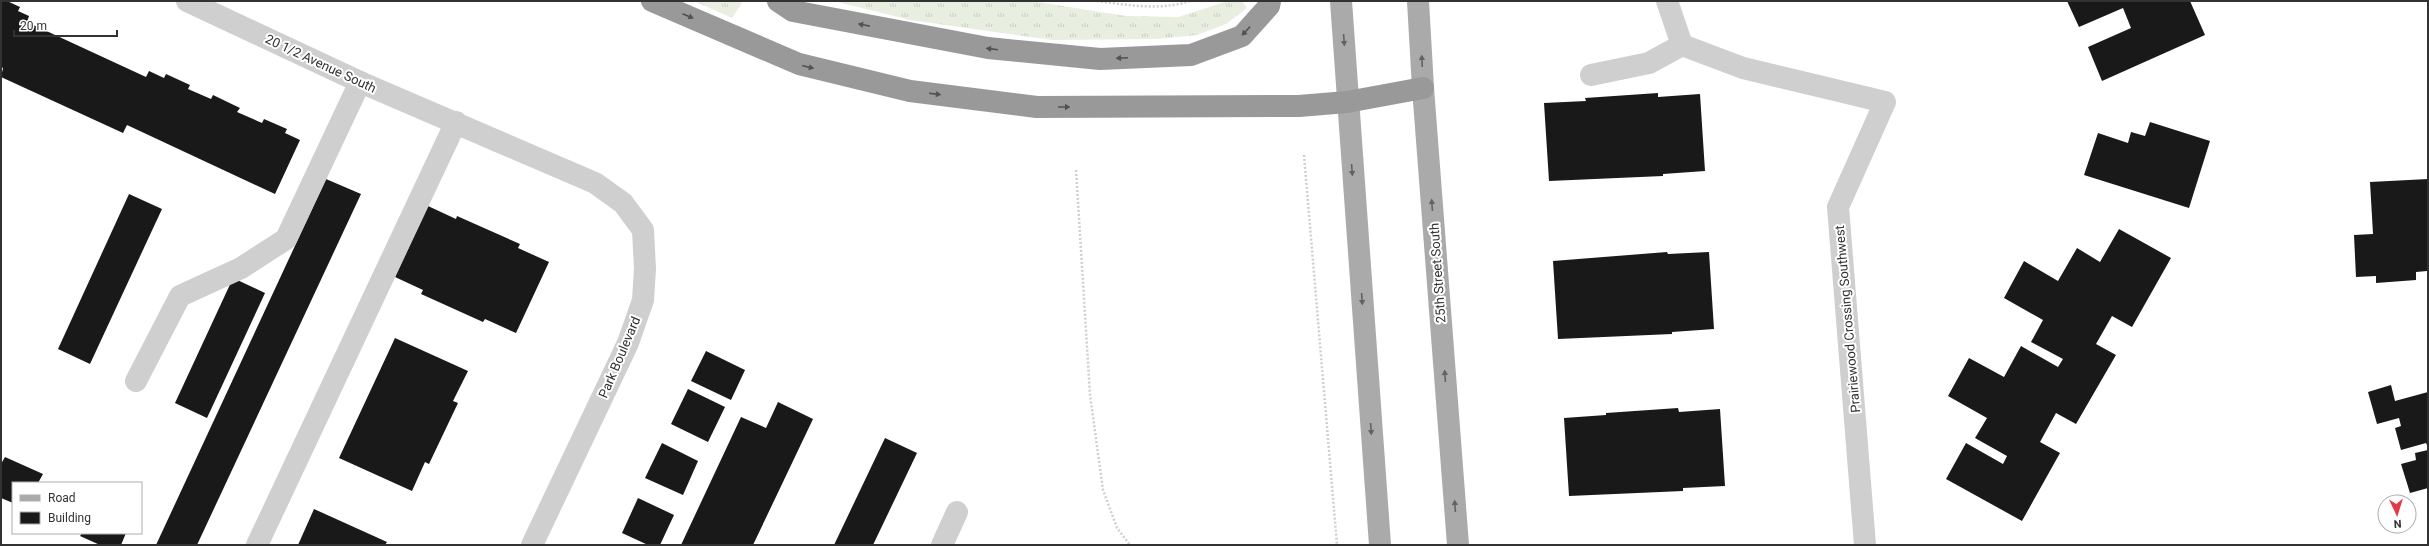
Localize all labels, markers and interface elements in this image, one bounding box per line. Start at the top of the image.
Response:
scale bar [14,12,117,38]
one-way arrow [682,13,694,20]
text: 20 m [20,19,47,33]
one-way arrow [858,22,871,28]
one-way arrow [1241,26,1251,36]
street label: 20 1/2 Avenue South [263,31,379,96]
one-way arrow [1340,34,1347,46]
one-way arrow [986,45,998,52]
one-way arrow [1115,55,1128,61]
one-way arrow [1418,55,1425,67]
one-way arrow [802,64,814,70]
one-way arrow [929,91,941,97]
one-way arrow [1058,104,1071,110]
one-way arrow [1349,164,1356,176]
one-way arrow [1429,199,1436,211]
street label: 25th Street South [1427,222,1448,324]
street label: Prairiewood Crossing Southwest [1832,225,1863,413]
one-way arrow [1358,293,1365,305]
street label: Park Boulevard [596,314,643,400]
one-way arrow [1442,370,1449,383]
one-way arrow [1368,423,1375,435]
legend [12,482,142,534]
text: Road [48,491,76,505]
north arrow [2377,494,2417,534]
one-way arrow [1452,500,1459,512]
text: Building [48,511,91,525]
text: N [2393,517,2402,530]

